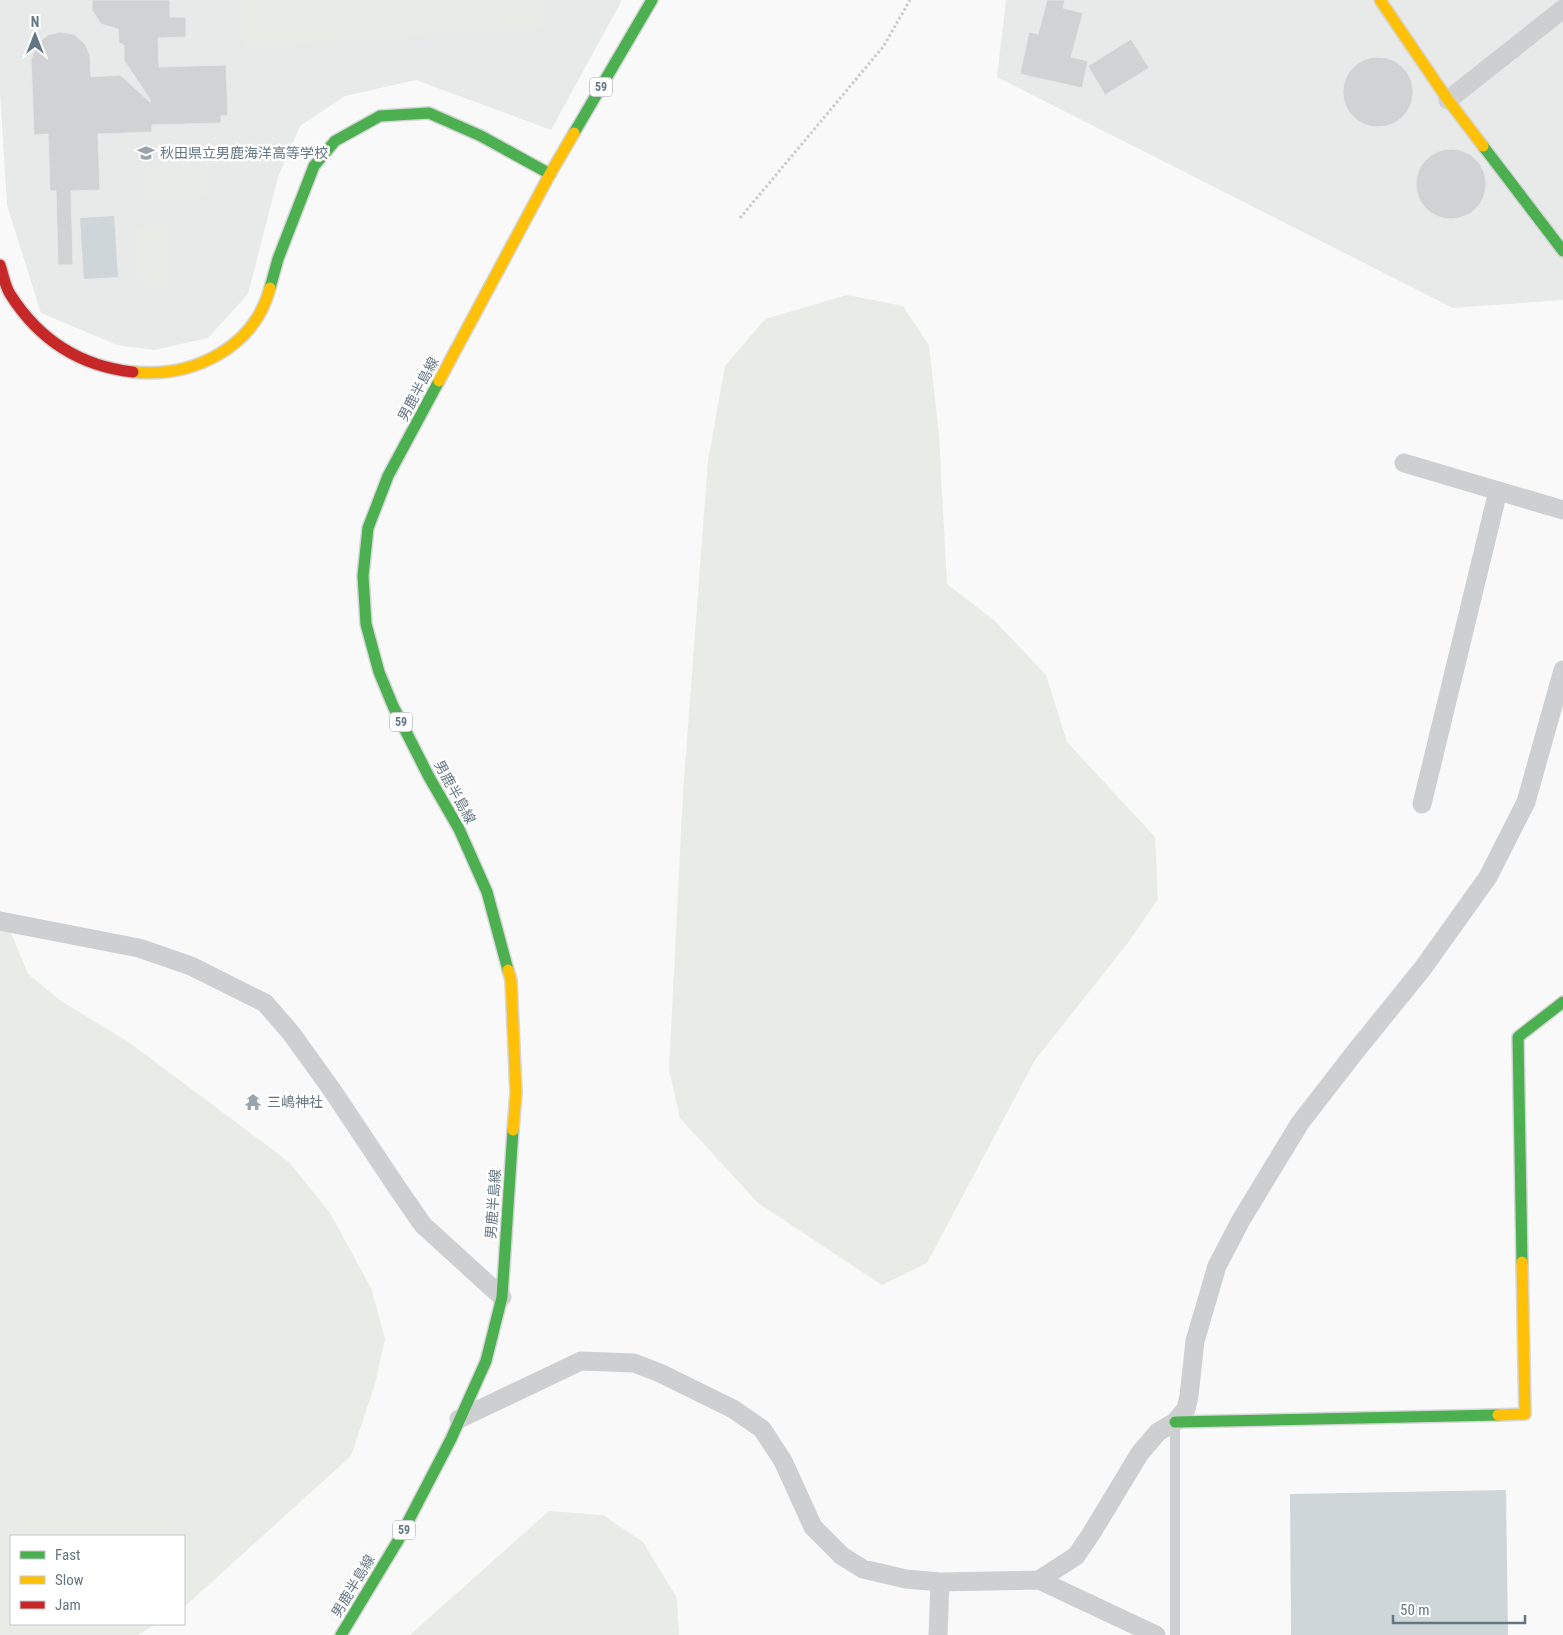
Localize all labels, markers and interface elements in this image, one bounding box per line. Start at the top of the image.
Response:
north arrow [10,10,60,60]
text: N [31,14,39,30]
road number: 59 [590,77,612,96]
school or university icon: 秋田県立男鹿海洋高等学校 [136,143,156,163]
place label: 秋田県立男鹿海洋高等学校 [160,145,328,161]
street label: 男鹿半島線 [395,354,441,424]
road number: 59 [390,712,412,732]
street label: 男鹿半島線 [431,758,479,826]
temple icon: 三嶋神社 [243,1092,263,1112]
place label: 三嶋神社 [267,1094,323,1110]
street label: 男鹿半島線 [483,1169,503,1239]
road number: 59 [393,1520,415,1540]
legend [10,1535,185,1625]
text: Fast [55,1546,80,1564]
street label: 男鹿半島線 [328,1552,378,1620]
text: Slow [55,1571,84,1589]
scale bar [1393,1592,1526,1624]
text: Jam [55,1596,81,1614]
text: 50 m [1400,1601,1430,1619]

